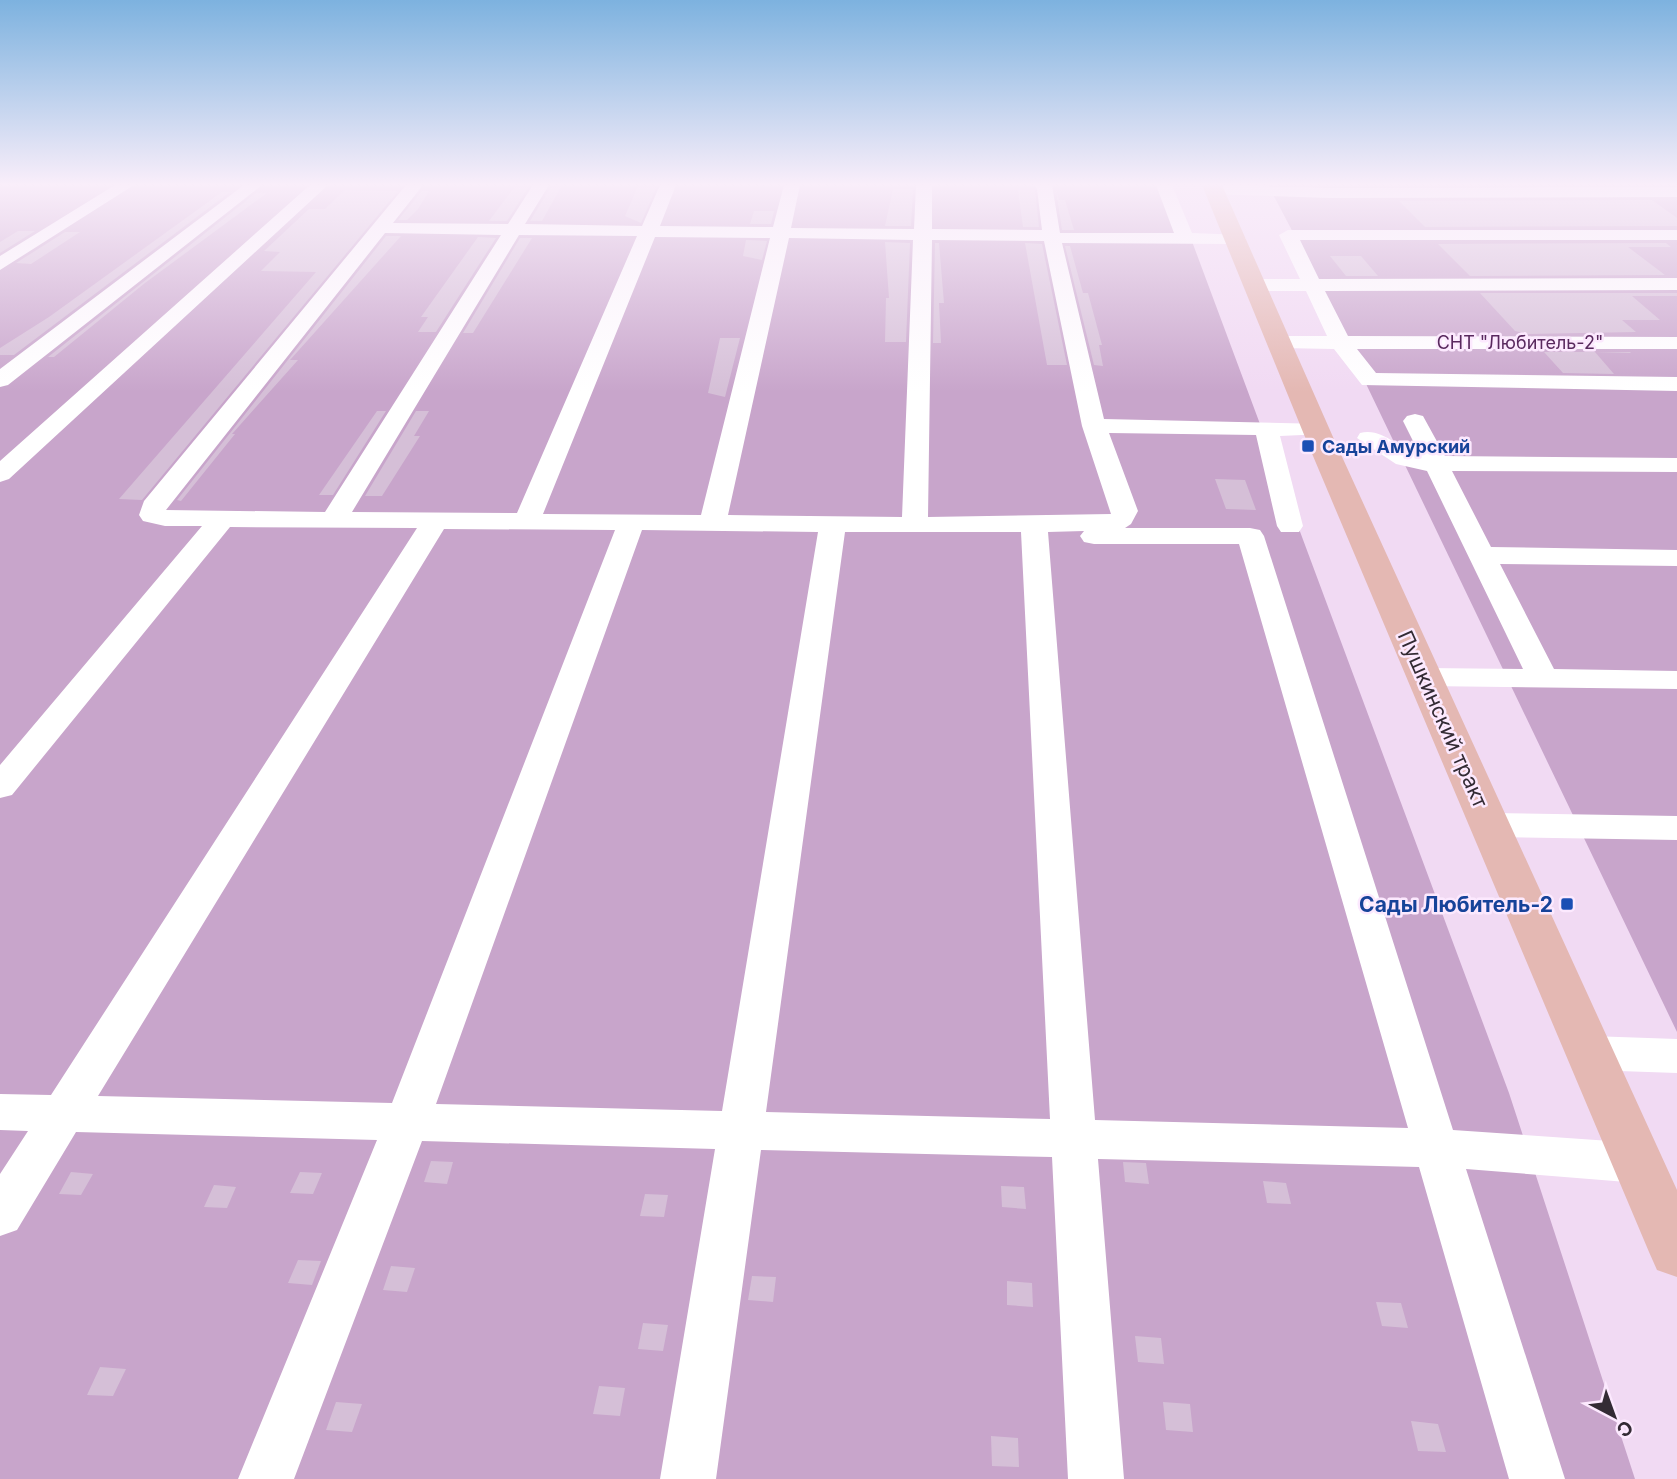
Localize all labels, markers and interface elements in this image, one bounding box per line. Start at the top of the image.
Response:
park label: СНТ "Любитель-2" [1437,332,1603,353]
place label: Сады Амурский [1322,436,1470,457]
marker: Сады Амурский [1300,438,1316,454]
street label: Пушкинский тракт [1393,627,1493,812]
place label: Сады Любитель-2 [1359,892,1553,917]
marker: Сады Любитель-2 [1559,896,1575,912]
north arrow [1579,1381,1649,1451]
text: С [1612,1415,1638,1442]

